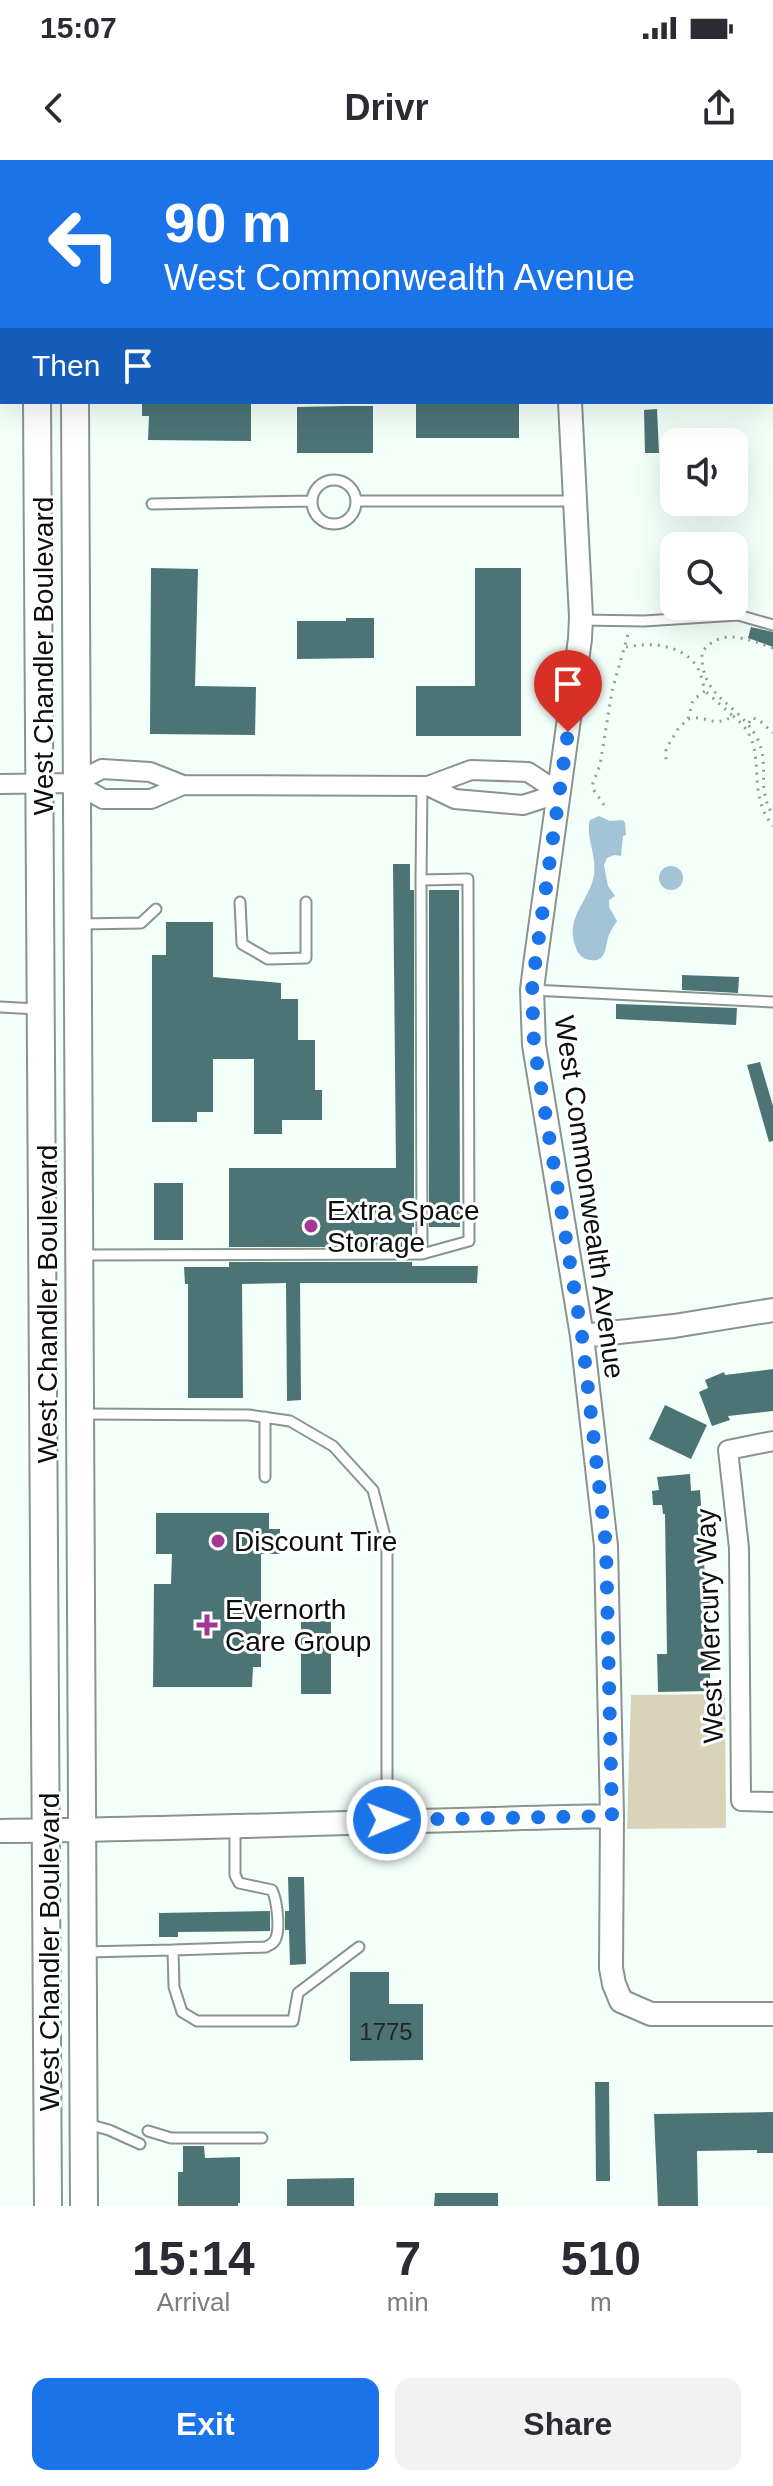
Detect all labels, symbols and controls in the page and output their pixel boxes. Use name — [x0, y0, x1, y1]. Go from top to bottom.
text: 15:07 — [40, 11, 117, 44]
icon: back — [32, 86, 76, 130]
icon: share — [697, 86, 741, 130]
text: Drivr — [344, 87, 429, 128]
text: 90 m — [164, 191, 292, 254]
icon: left — [32, 192, 136, 296]
text: West Commonwealth Avenue — [164, 257, 635, 298]
icon: arrive — [116, 344, 160, 388]
text: Then — [32, 349, 100, 382]
map controls — [660, 428, 748, 620]
button: sound — [660, 428, 748, 516]
street label: West Chandler Boulevard — [28, 497, 59, 815]
button: search — [660, 532, 748, 620]
pin — [534, 650, 602, 732]
icon: arrive — [546, 662, 590, 706]
street label: West Commonwealth Avenue — [549, 1014, 630, 1381]
street label: West Chandler Boulevard — [32, 1145, 63, 1463]
place label: Extra Space Storage — [327, 1195, 480, 1258]
marker: Extra Space Storage — [302, 1217, 320, 1235]
street label: West Mercury Way — [690, 1508, 729, 1744]
place label: Discount Tire — [234, 1526, 397, 1557]
marker: Discount Tire — [209, 1532, 227, 1550]
place label: Evernorth Care Group — [225, 1594, 371, 1657]
marker: Evernorth Care Group — [196, 1614, 218, 1636]
position arrow — [345, 1778, 429, 1862]
street label: West Chandler Boulevard — [34, 1793, 65, 2111]
house number: 1775 — [359, 2018, 413, 2045]
text: 15:14 — [132, 2232, 255, 2285]
text: 7 — [394, 2232, 421, 2285]
text: 510 — [561, 2232, 641, 2285]
text: Arrival — [157, 2287, 230, 2317]
text: min — [387, 2287, 429, 2317]
text: m — [590, 2287, 612, 2317]
button: Exit — [32, 2378, 379, 2470]
button: Share — [395, 2378, 741, 2470]

